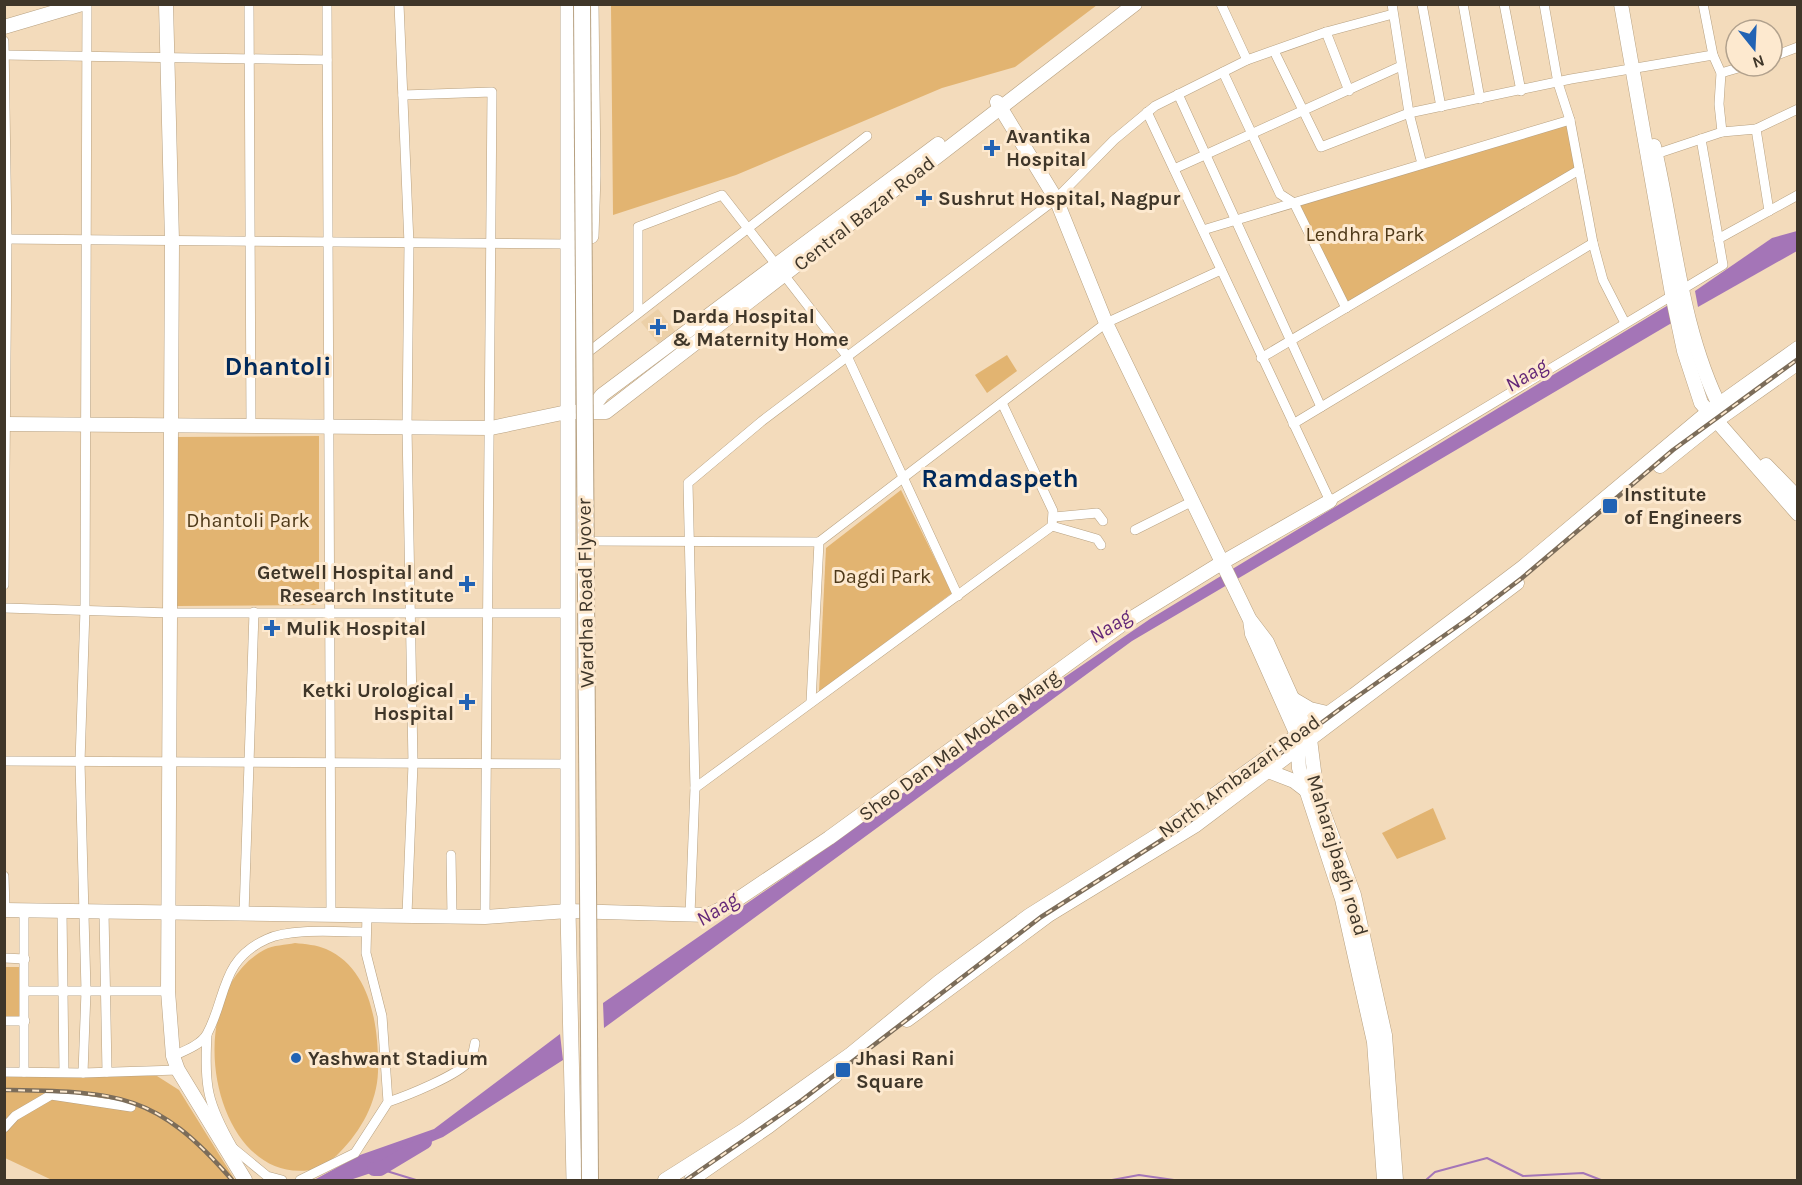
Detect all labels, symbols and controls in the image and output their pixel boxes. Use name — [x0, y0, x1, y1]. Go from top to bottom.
north arrow — [1724, 18, 1784, 78]
text: N — [1750, 51, 1767, 73]
place label: Avantika Hospital — [1006, 125, 1091, 171]
marker: Avantika Hospital — [983, 139, 1001, 157]
street label: Central Bazar Road — [789, 151, 939, 276]
place label: Sushrut Hospital, Nagpur — [938, 187, 1181, 210]
marker: Sushrut Hospital, Nagpur — [915, 189, 933, 207]
park label: Lendhra Park — [1305, 223, 1425, 246]
place label: Darda Hospital & Maternity Home — [672, 305, 849, 351]
marker: Darda Hospital & Maternity Home — [649, 318, 667, 336]
district label: Dhantoli — [225, 351, 331, 382]
water label: Naag — [1501, 353, 1553, 397]
district label: Ramdaspeth — [921, 463, 1079, 494]
place label: Institute of Engineers — [1624, 483, 1742, 529]
street label: Wardha Road Flyover — [572, 497, 599, 688]
marker: Institute of Engineers — [1601, 497, 1619, 515]
park label: Dhantoli Park — [186, 509, 310, 532]
place label: Getwell Hospital and Research Institute — [257, 561, 454, 607]
park label: Dagdi Park — [833, 565, 931, 588]
marker: Getwell Hospital and Research Institute — [458, 575, 476, 593]
water label: Naag — [1085, 603, 1136, 648]
place label: Mulik Hospital — [286, 617, 426, 640]
marker: Mulik Hospital — [263, 619, 281, 637]
street label: Sheo Dan Mal Mokha Marg — [854, 665, 1064, 826]
place label: Ketki Urological Hospital — [302, 679, 454, 725]
marker: Ketki Urological Hospital — [458, 693, 476, 711]
street label: North Ambazari Road — [1154, 710, 1324, 843]
street label: Maharajbagh road — [1302, 772, 1373, 939]
water label: Naag — [692, 886, 743, 931]
place label: Yashwant Stadium — [308, 1047, 488, 1070]
place label: Jhasi Rani Square — [856, 1047, 955, 1093]
marker: Yashwant Stadium — [289, 1051, 303, 1065]
marker: Jhasi Rani Square — [834, 1061, 852, 1079]

